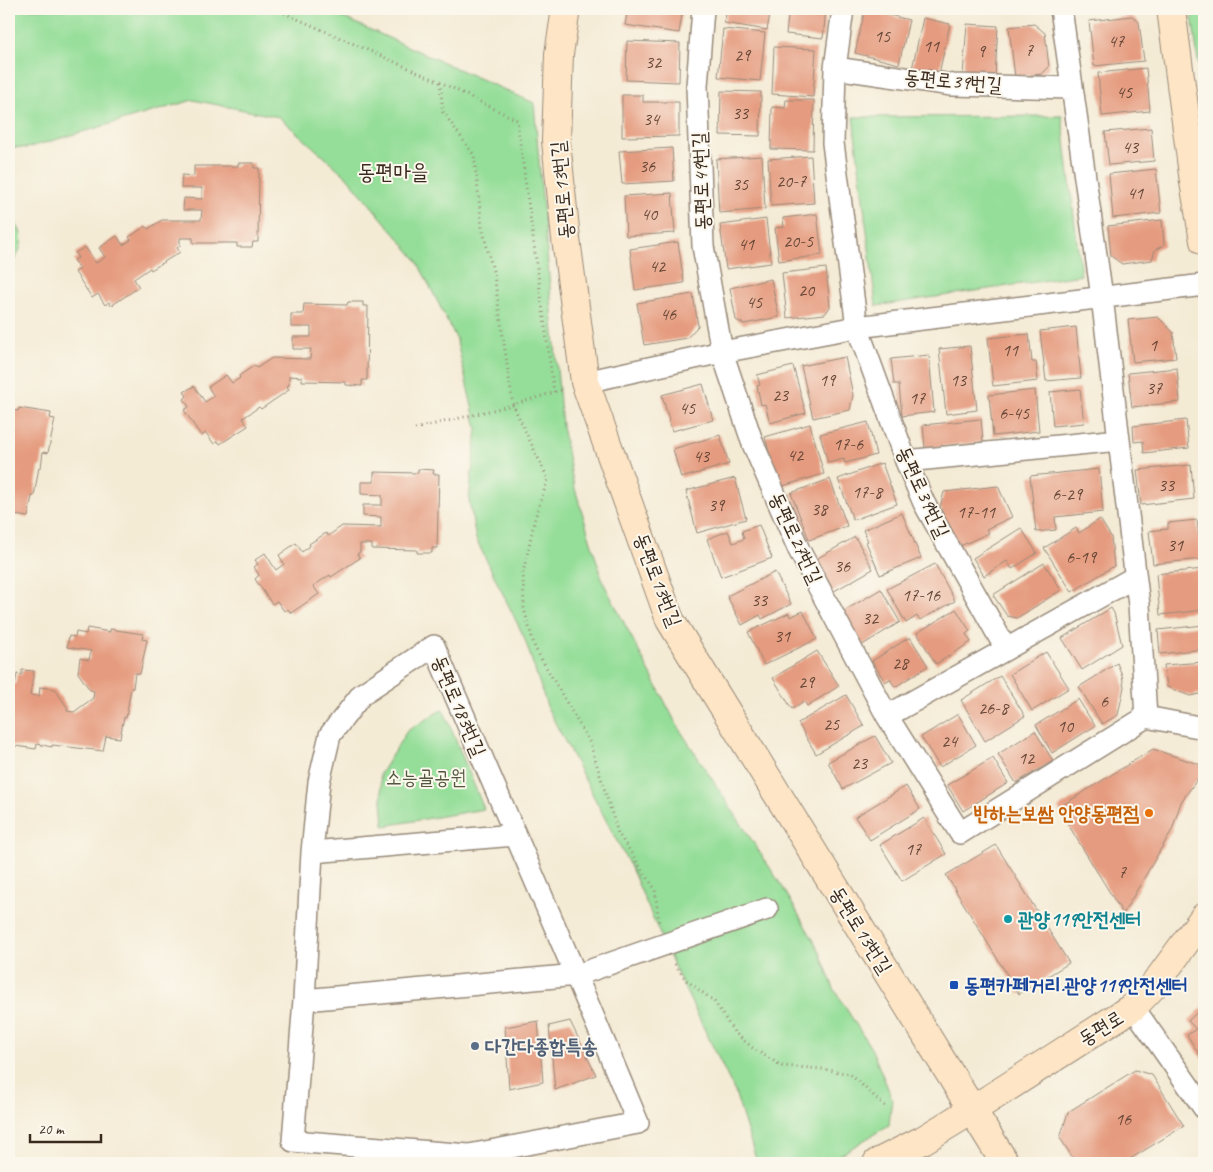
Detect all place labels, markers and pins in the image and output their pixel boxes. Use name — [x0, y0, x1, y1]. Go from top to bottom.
place label: 반하는보쌈 안양동편점 — [973, 801, 1139, 826]
marker: 반하는보쌈 안양동편점 — [1143, 807, 1155, 819]
place label: 관양119안전센터 — [1018, 907, 1141, 932]
marker: 관양119안전센터 — [1002, 913, 1014, 925]
place label: 동편카페거리.관양119안전센터 — [964, 973, 1188, 998]
marker: 동편카페거리.관양119안전센터 — [948, 979, 960, 991]
place label: 다간다종합특송 — [485, 1034, 598, 1059]
marker: 다간다종합특송 — [469, 1040, 481, 1052]

